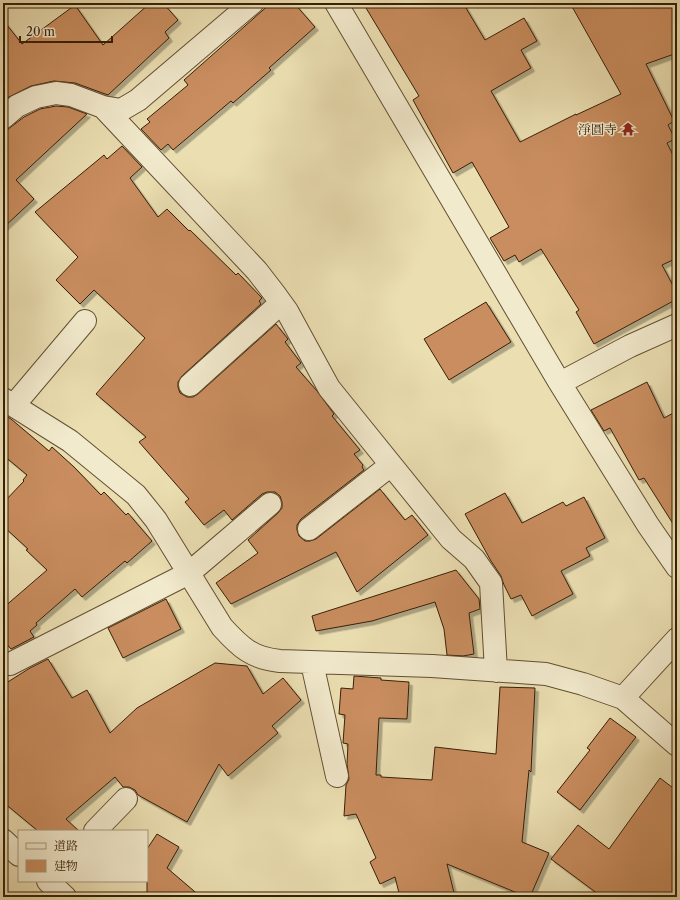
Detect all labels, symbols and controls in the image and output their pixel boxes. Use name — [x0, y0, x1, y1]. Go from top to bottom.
scale bar — [20, 18, 112, 44]
text: 20 m — [26, 24, 55, 39]
place label: 淨圓寺 — [578, 121, 617, 137]
temple icon: 淨圓寺 — [620, 121, 636, 137]
legend — [18, 830, 148, 882]
text: 道路 — [54, 838, 78, 853]
text: 建物 — [54, 858, 78, 873]

